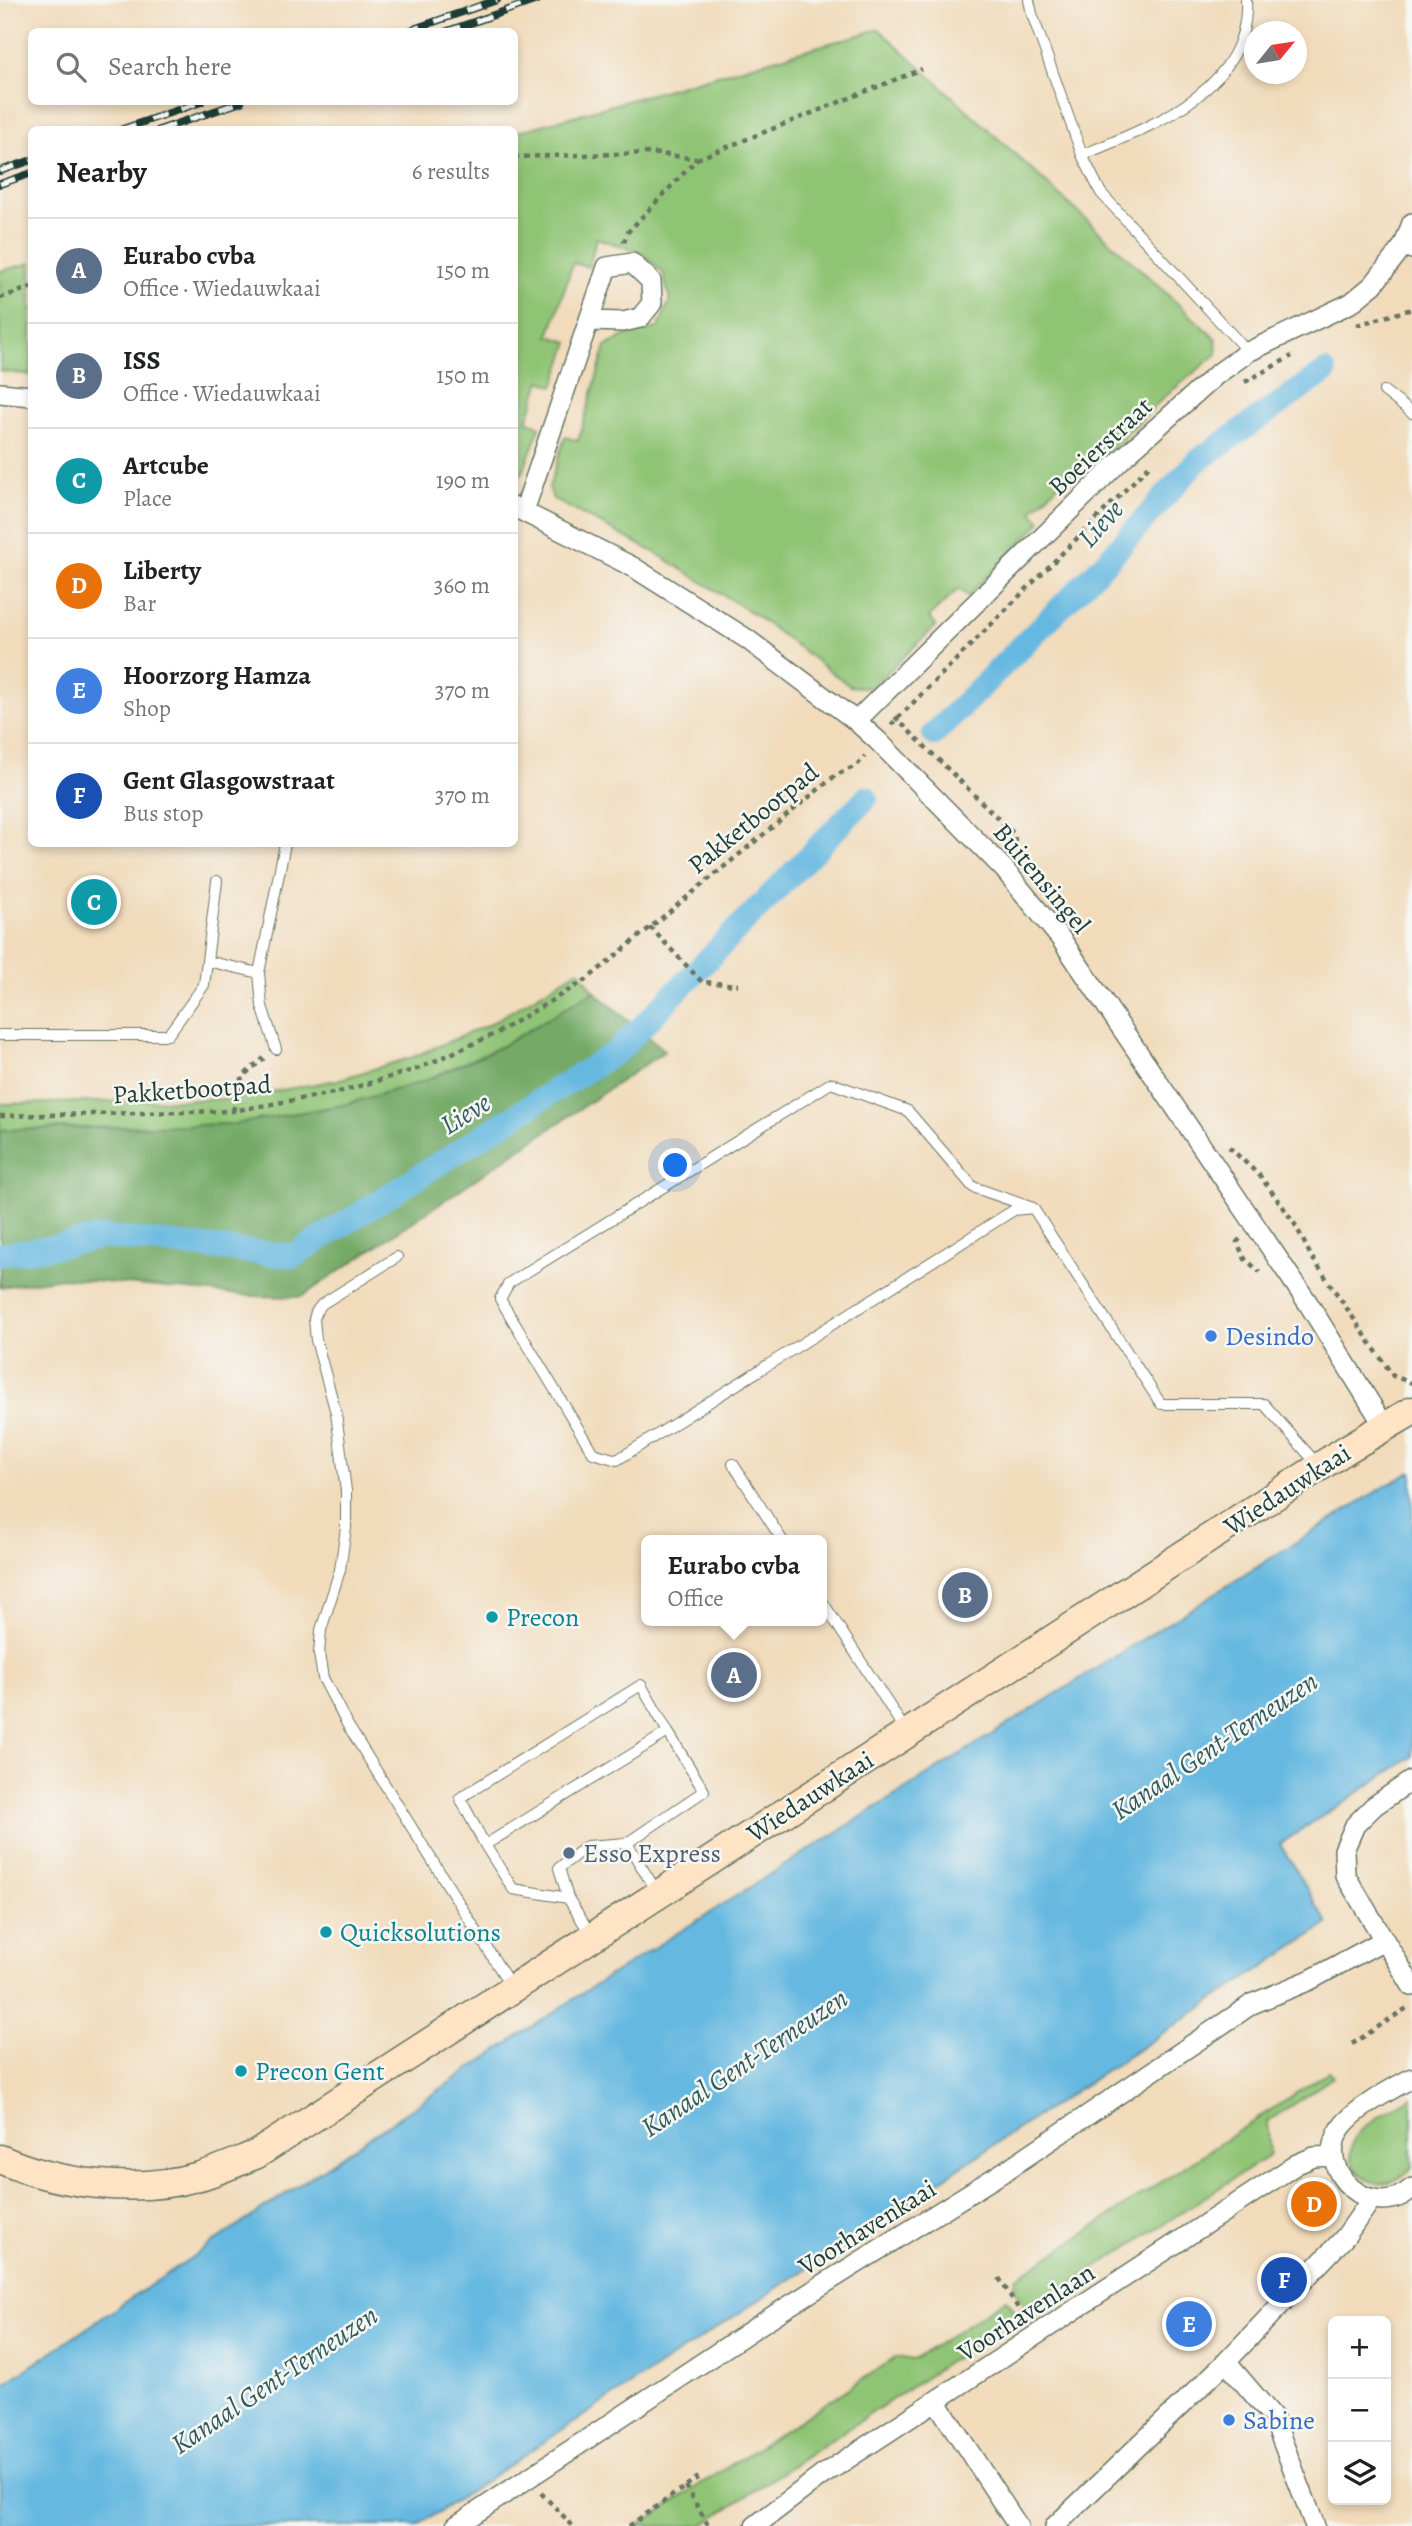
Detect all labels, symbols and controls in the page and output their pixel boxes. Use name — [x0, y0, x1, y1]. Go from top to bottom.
north arrow — [1244, 21, 1307, 84]
search box — [28, 28, 518, 105]
icon: search — [52, 48, 90, 86]
text: Search here — [108, 49, 232, 84]
text: Nearby — [56, 152, 147, 192]
text: 6 results — [412, 156, 490, 187]
text: Eurabo cvba — [123, 238, 256, 273]
text: A — [72, 255, 86, 286]
text: 150 m — [436, 255, 490, 286]
text: Office · Wiedauwkaai — [123, 273, 321, 304]
text: ISS — [123, 343, 161, 378]
text: B — [72, 360, 86, 391]
text: 150 m — [436, 360, 490, 391]
text: Office · Wiedauwkaai — [123, 378, 321, 409]
street label: Boeierstraat — [1041, 389, 1160, 504]
text: Artcube — [123, 448, 209, 483]
text: C — [72, 465, 86, 496]
text: 190 m — [436, 465, 490, 496]
text: Place — [123, 483, 172, 514]
water label: Lieve — [1069, 491, 1132, 556]
text: Liberty — [123, 553, 201, 588]
text: D — [71, 570, 87, 601]
text: 360 m — [434, 570, 490, 601]
text: Bar — [123, 588, 156, 619]
text: Hoorzorg Hamza — [123, 658, 311, 693]
text: E — [72, 675, 86, 706]
text: 370 m — [435, 675, 490, 706]
text: Shop — [123, 693, 171, 724]
street label: Pakketbootpad — [681, 755, 826, 882]
text: Gent Glasgowstraat — [123, 763, 335, 798]
text: F — [73, 780, 85, 811]
text: 370 m — [435, 780, 490, 811]
text: Bus stop — [123, 798, 203, 829]
street label: Buitensingel — [985, 816, 1098, 941]
pin: C — [71, 876, 117, 928]
street label: Pakketbootpad — [112, 1066, 273, 1113]
water label: Lieve — [433, 1084, 498, 1144]
your location — [658, 1148, 692, 1182]
place label: Desindo — [1225, 1319, 1314, 1354]
marker: Desindo — [1203, 1328, 1219, 1344]
street label: Wiedauwkaai — [1216, 1435, 1357, 1544]
popup — [641, 1535, 827, 1626]
text: Eurabo cvba — [668, 1548, 800, 1583]
pin: B — [942, 1569, 988, 1621]
text: Office — [668, 1583, 724, 1614]
place label: Precon — [506, 1600, 579, 1635]
marker: Precon — [484, 1609, 500, 1625]
pin: A — [711, 1649, 757, 1701]
water label: Kanaal Gent-Terneuzen — [1104, 1662, 1325, 1829]
street label: Wiedauwkaai — [739, 1742, 880, 1851]
place label: Esso Express — [583, 1836, 721, 1871]
marker: Esso Express — [561, 1845, 577, 1861]
place label: Quicksolutions — [340, 1915, 501, 1950]
marker: Quicksolutions — [318, 1924, 334, 1940]
water label: Kanaal Gent-Terneuzen — [634, 1979, 855, 2146]
place label: Precon Gent — [255, 2054, 385, 2089]
marker: Precon Gent — [233, 2063, 249, 2079]
street label: Voorhavenkaai — [791, 2171, 943, 2284]
pin: D — [1291, 2178, 1337, 2230]
pin: F — [1261, 2254, 1307, 2306]
street label: Voorhavenlaan — [950, 2255, 1102, 2370]
water label: Kanaal Gent-Terneuzen — [164, 2296, 385, 2463]
pin: E — [1166, 2298, 1212, 2350]
map controls — [1328, 2316, 1391, 2505]
button: + — [1328, 2316, 1391, 2379]
button: − — [1328, 2379, 1391, 2442]
place label: Sabine — [1243, 2403, 1315, 2438]
marker: Sabine — [1221, 2412, 1237, 2428]
button: layers — [1328, 2442, 1391, 2505]

